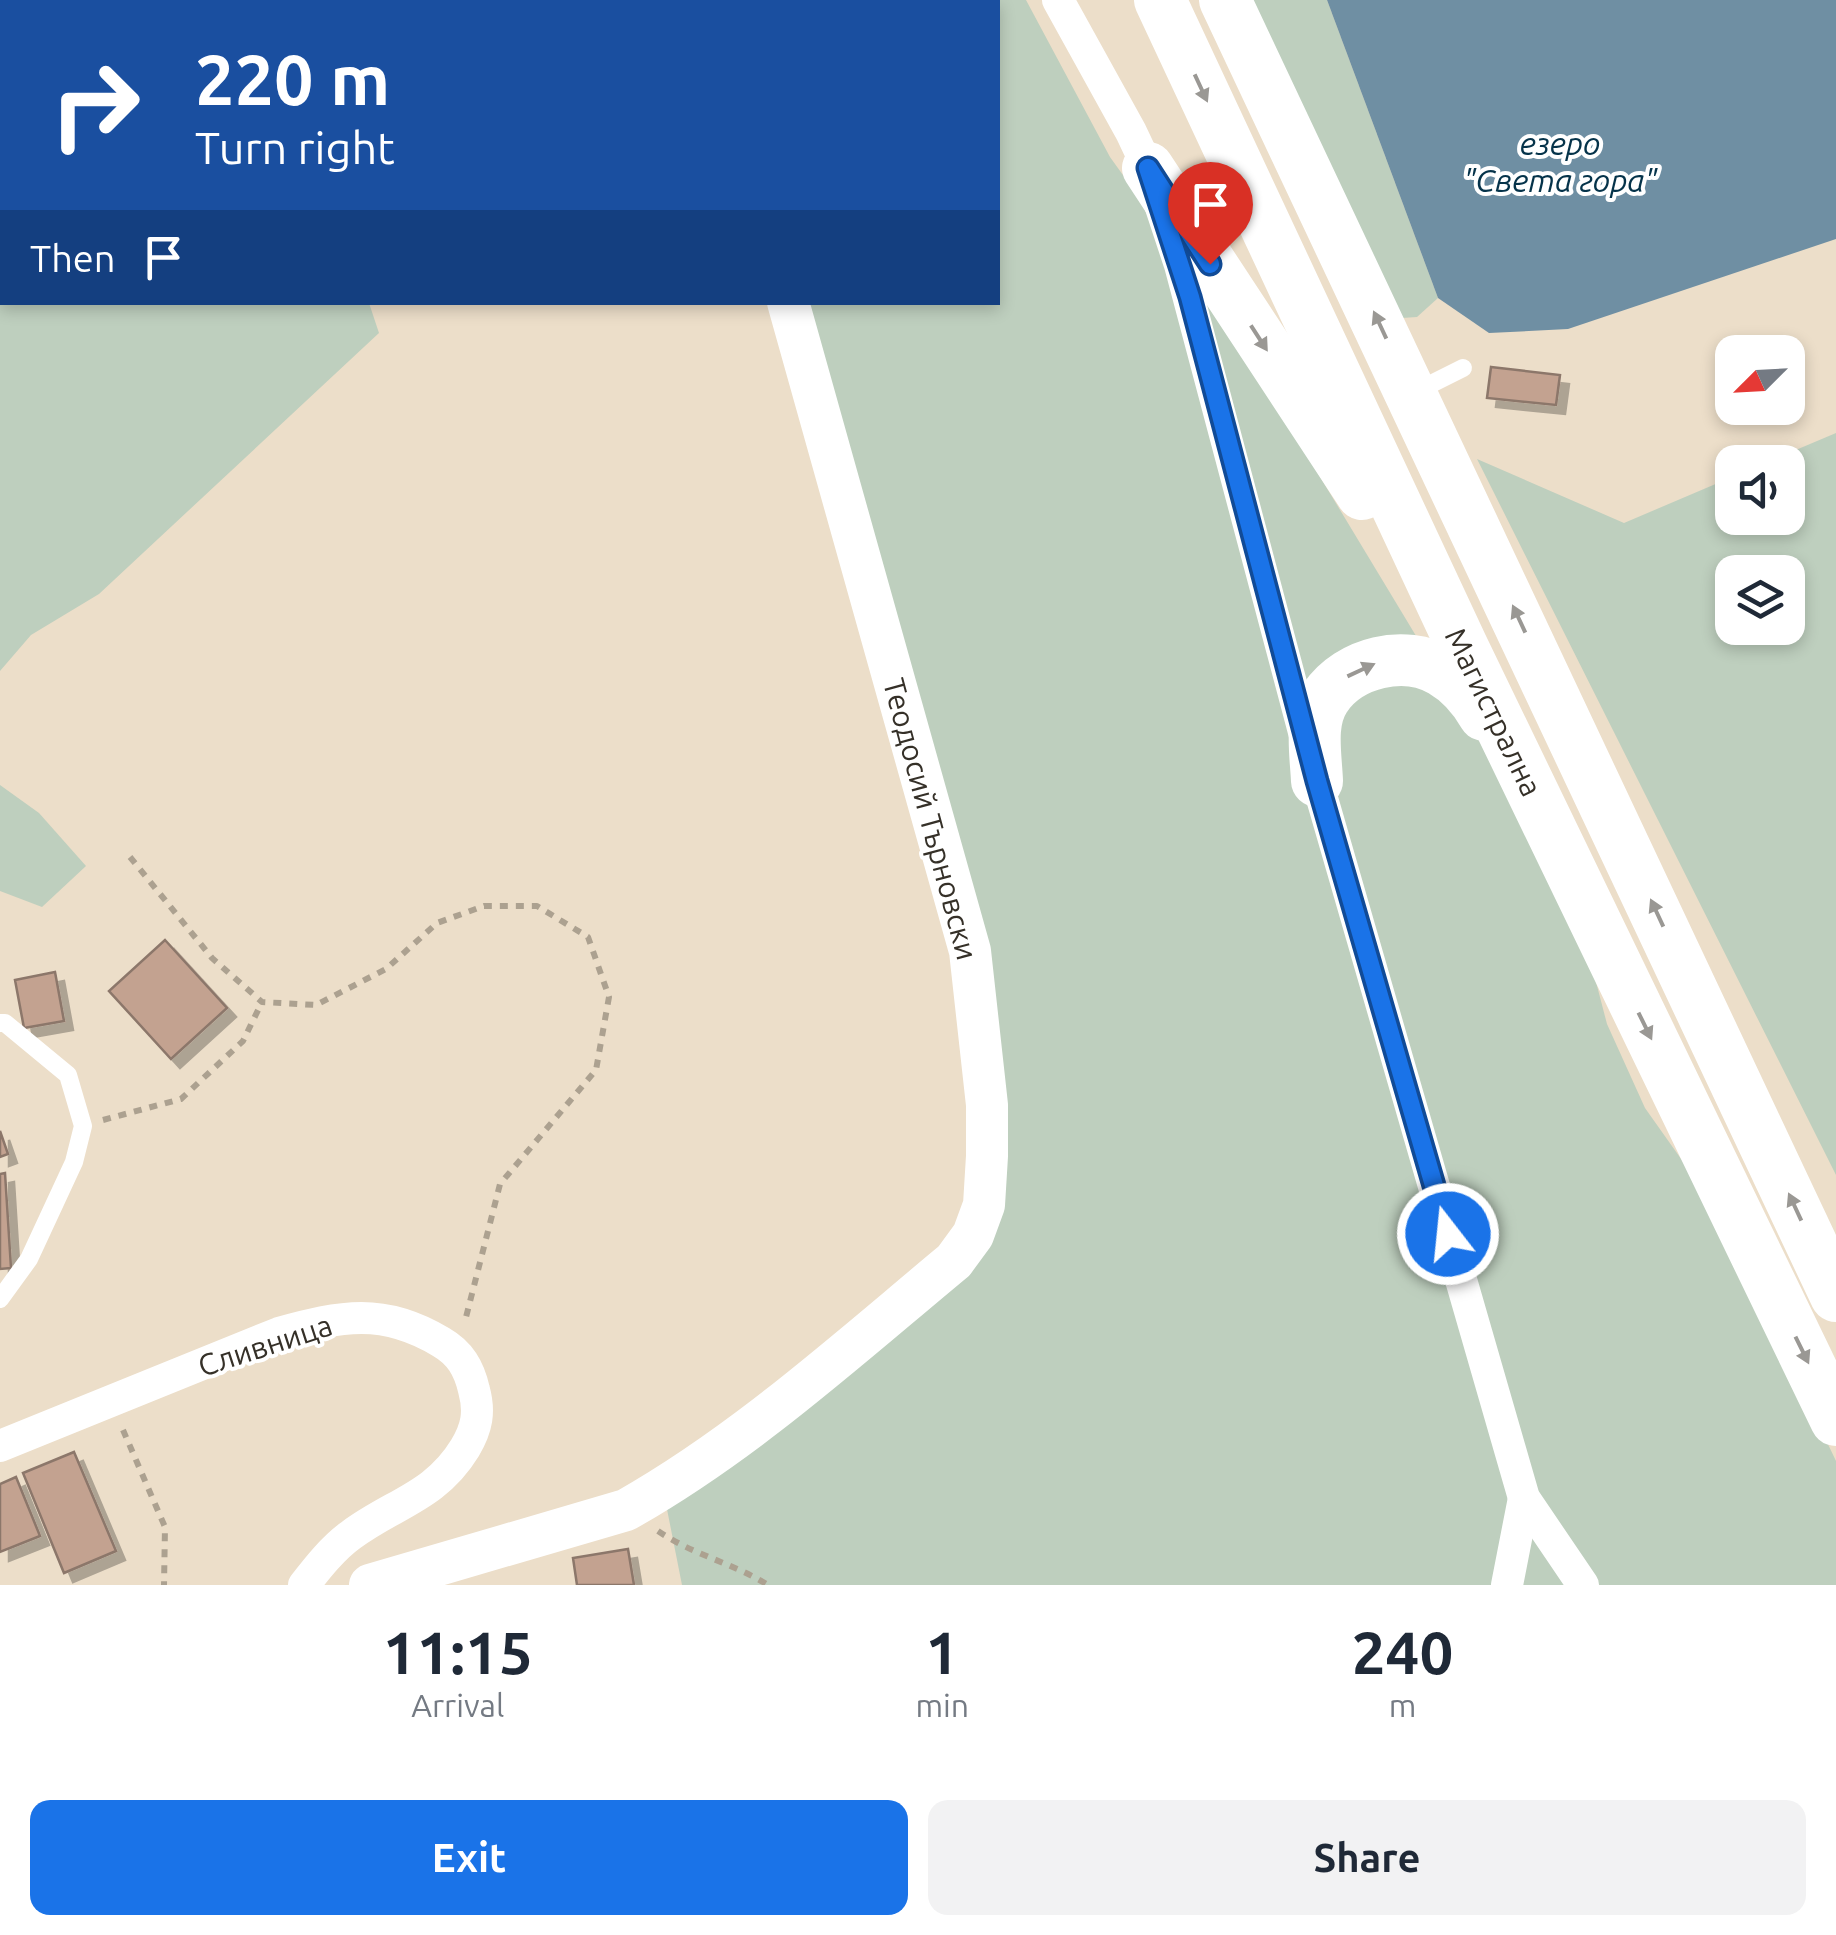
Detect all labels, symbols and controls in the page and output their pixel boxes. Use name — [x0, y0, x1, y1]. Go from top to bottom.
icon: right — [30, 40, 160, 170]
text: 220 m — [195, 40, 390, 118]
one-way arrow — [1193, 74, 1210, 103]
text: Turn right — [195, 122, 395, 173]
water label: езеро "Света гора" — [1463, 125, 1659, 198]
pin — [1168, 162, 1253, 265]
icon: arrive — [1183, 177, 1238, 232]
icon: arrive — [136, 230, 191, 285]
text: Then — [30, 237, 116, 279]
one-way arrow — [1372, 310, 1389, 339]
one-way arrow — [1249, 324, 1268, 351]
north arrow — [1715, 335, 1805, 425]
map controls — [1715, 335, 1805, 645]
button: sound — [1715, 445, 1805, 535]
button: layers — [1715, 555, 1805, 645]
one-way arrow — [1510, 604, 1527, 633]
street label: Магистрална — [1439, 623, 1549, 801]
one-way arrow — [1347, 661, 1376, 678]
street label: Теодосий Търновски — [877, 674, 985, 964]
one-way arrow — [1648, 898, 1665, 927]
one-way arrow — [1637, 1012, 1654, 1041]
position arrow — [1396, 1182, 1500, 1286]
one-way arrow — [1786, 1193, 1803, 1222]
street label: Сливница — [194, 1307, 336, 1383]
one-way arrow — [1793, 1336, 1810, 1365]
text: 11:15 — [383, 1618, 533, 1685]
text: 1 — [925, 1618, 959, 1685]
text: 240 — [1352, 1618, 1453, 1685]
text: Arrival — [411, 1687, 504, 1723]
text: min — [915, 1687, 969, 1723]
text: m — [1389, 1687, 1416, 1723]
button: Exit — [30, 1800, 908, 1915]
button: Share — [928, 1800, 1806, 1915]

